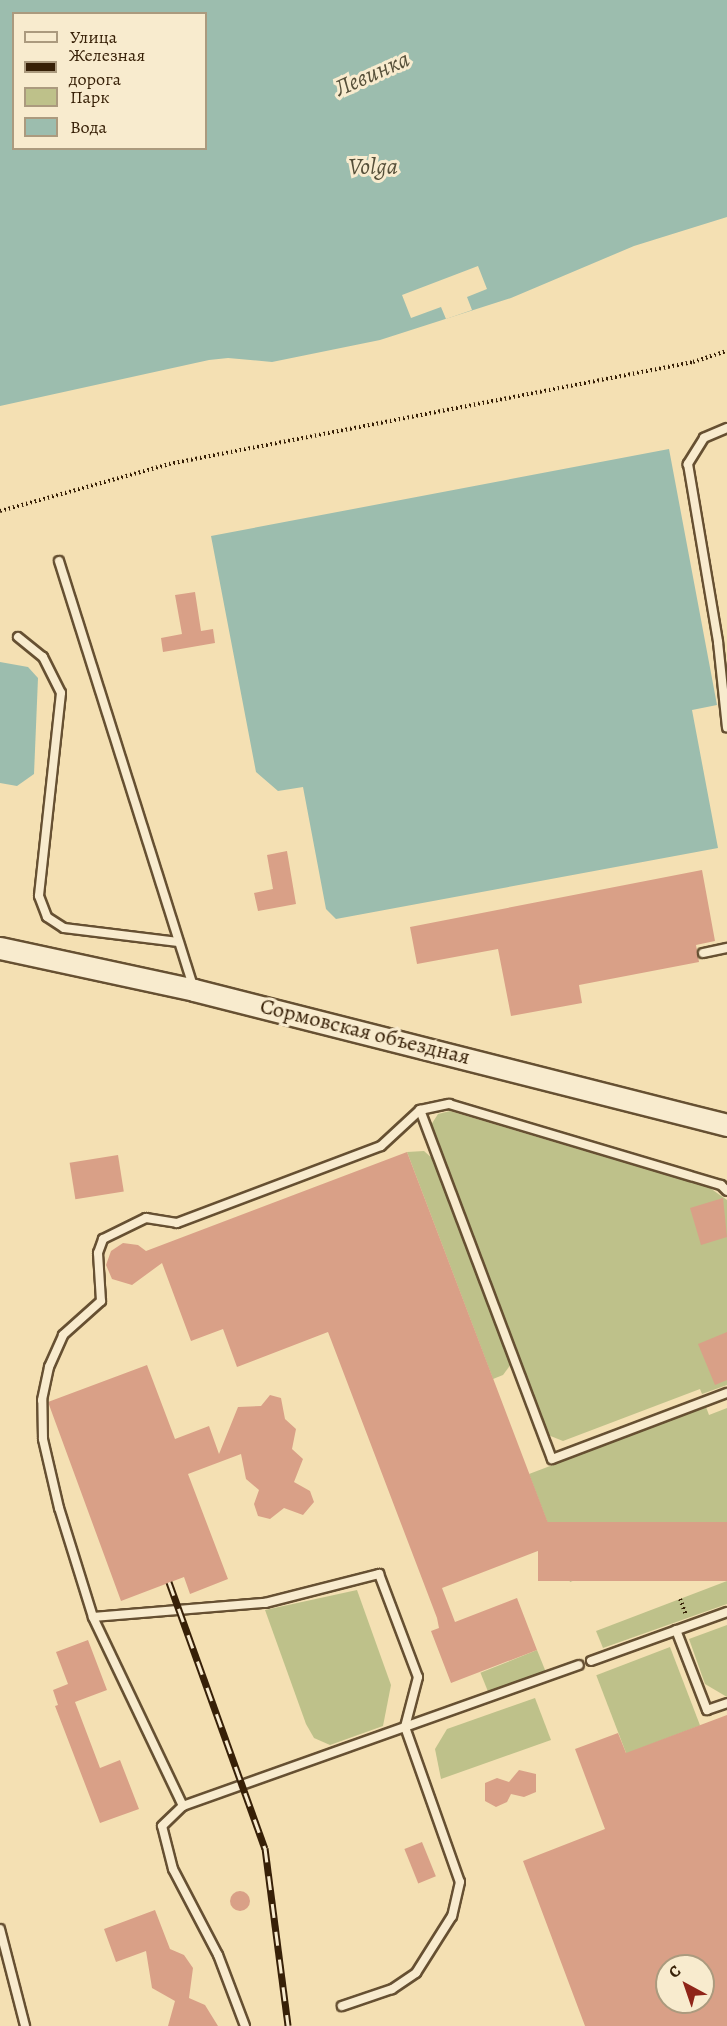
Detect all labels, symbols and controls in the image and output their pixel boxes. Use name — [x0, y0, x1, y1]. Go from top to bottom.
legend — [12, 12, 207, 150]
text: Улица — [70, 25, 117, 49]
text: Железная дорога — [69, 43, 145, 91]
water label: Левинка — [330, 45, 414, 103]
text: Парк — [70, 85, 110, 109]
text: Вода — [70, 115, 107, 139]
water label: Volga — [348, 153, 398, 181]
street label: Сормовская объездная — [257, 993, 473, 1071]
north arrow — [655, 1954, 715, 2014]
text: С — [664, 1960, 686, 1983]

